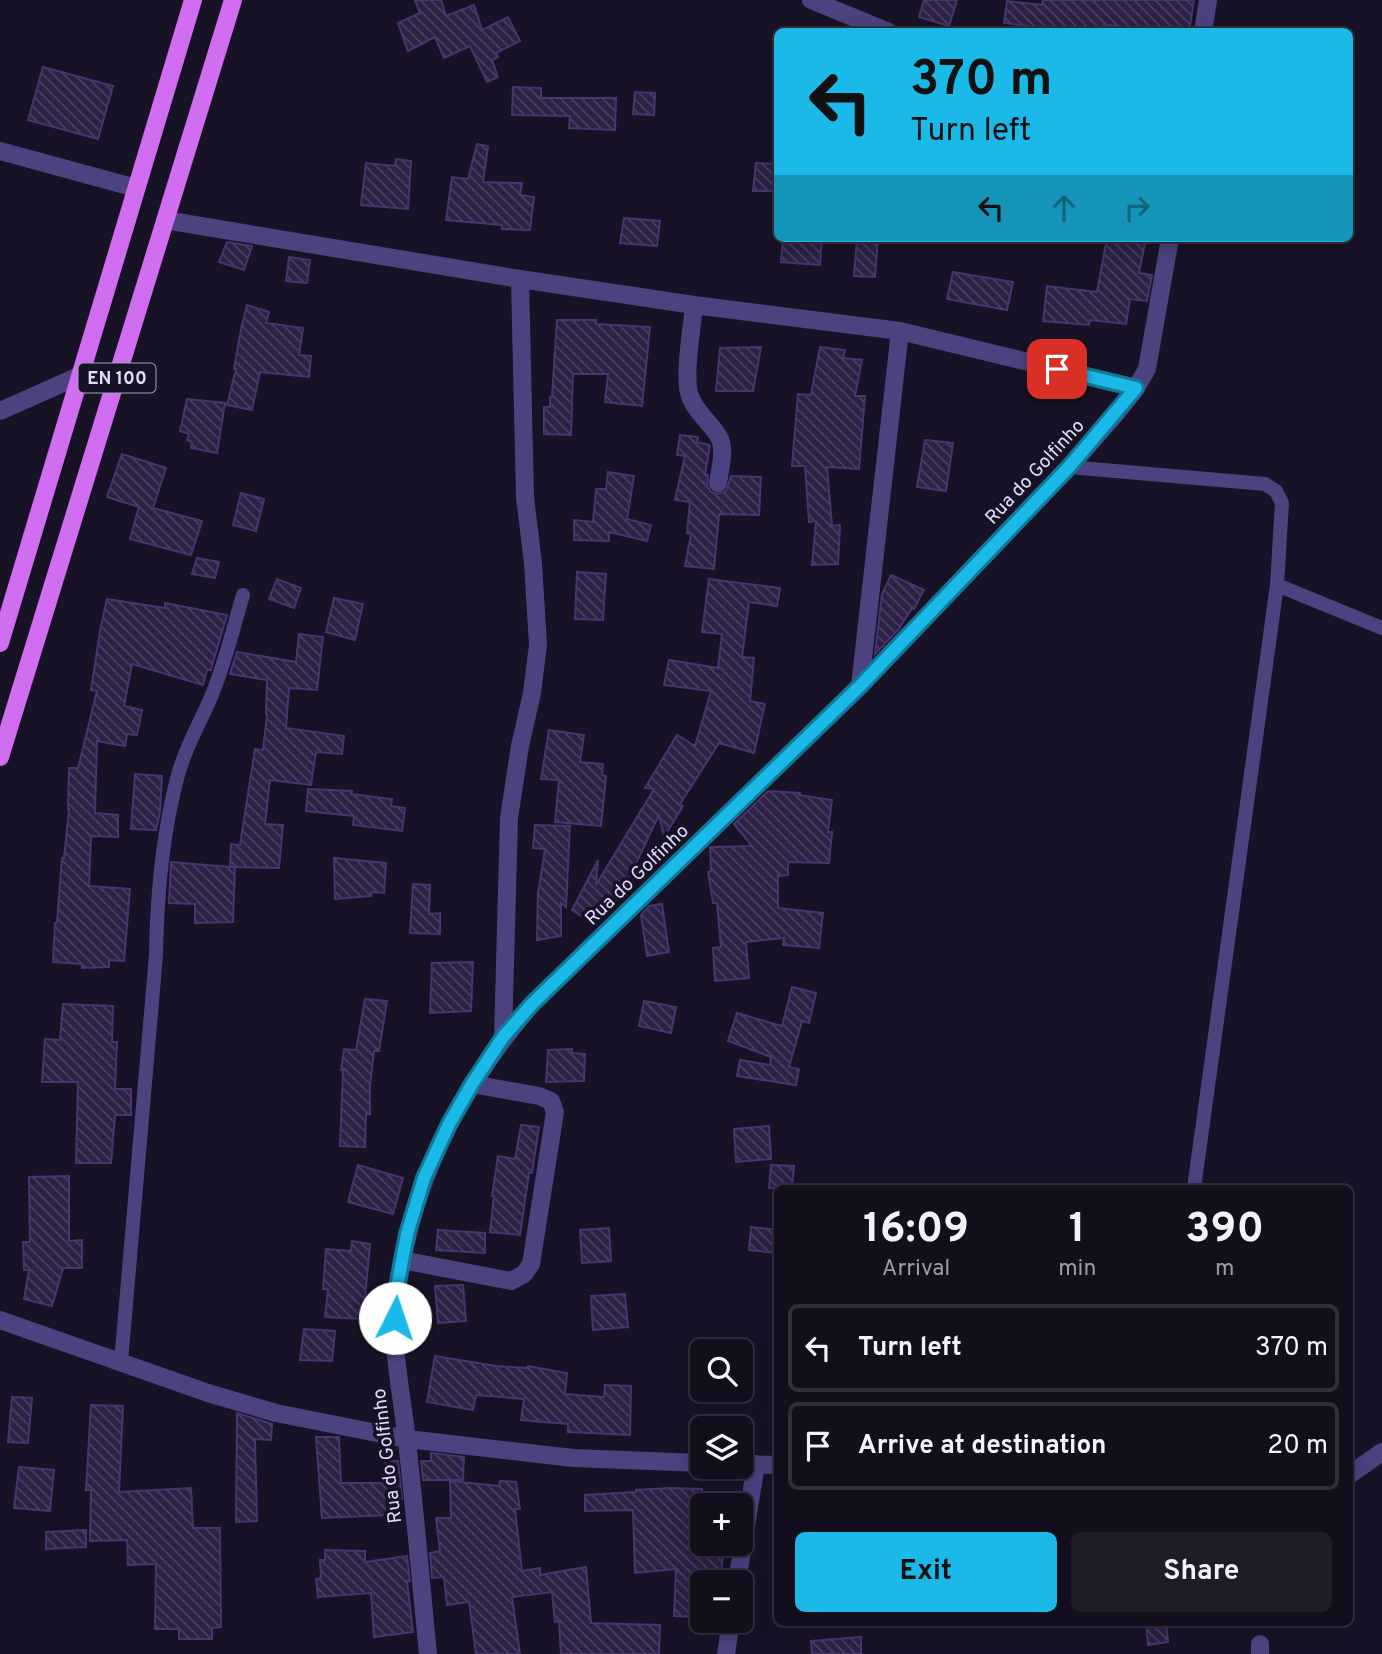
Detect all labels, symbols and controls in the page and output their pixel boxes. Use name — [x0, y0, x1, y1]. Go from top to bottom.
text: 370 m — [910, 51, 1052, 113]
icon: left — [795, 56, 886, 147]
text: Turn left — [910, 112, 1031, 152]
icon: left — [972, 189, 1010, 227]
icon: ahead — [1045, 189, 1083, 227]
icon: right — [1118, 189, 1156, 227]
pin — [1027, 339, 1087, 399]
icon: arrive — [1038, 350, 1076, 388]
road number: EN 100 — [78, 364, 156, 392]
street label: Rua do Golfinho — [980, 415, 1090, 530]
street label: Rua do Golfinho — [580, 820, 694, 931]
text: 16:09 — [863, 1204, 969, 1257]
text: 1 — [1069, 1204, 1086, 1257]
text: 390 — [1185, 1204, 1264, 1257]
text: Arrival — [882, 1255, 950, 1284]
text: min — [1058, 1255, 1096, 1284]
text: m — [1215, 1255, 1234, 1284]
position arrow — [358, 1281, 432, 1355]
icon: left — [799, 1329, 837, 1367]
text: Turn left — [858, 1332, 962, 1365]
text: 370 m — [1255, 1332, 1328, 1365]
map controls — [690, 1339, 753, 1633]
button: search — [690, 1339, 753, 1402]
street label: Rua do Golfinho — [368, 1387, 408, 1524]
button: layers — [690, 1416, 753, 1479]
icon: arrive — [799, 1427, 837, 1465]
text: Arrive at destination — [858, 1430, 1106, 1463]
text: 20 m — [1267, 1430, 1328, 1463]
button: + — [690, 1493, 753, 1556]
button: Exit — [795, 1532, 1057, 1612]
button: Share — [1071, 1532, 1332, 1612]
button: − — [690, 1570, 753, 1633]

